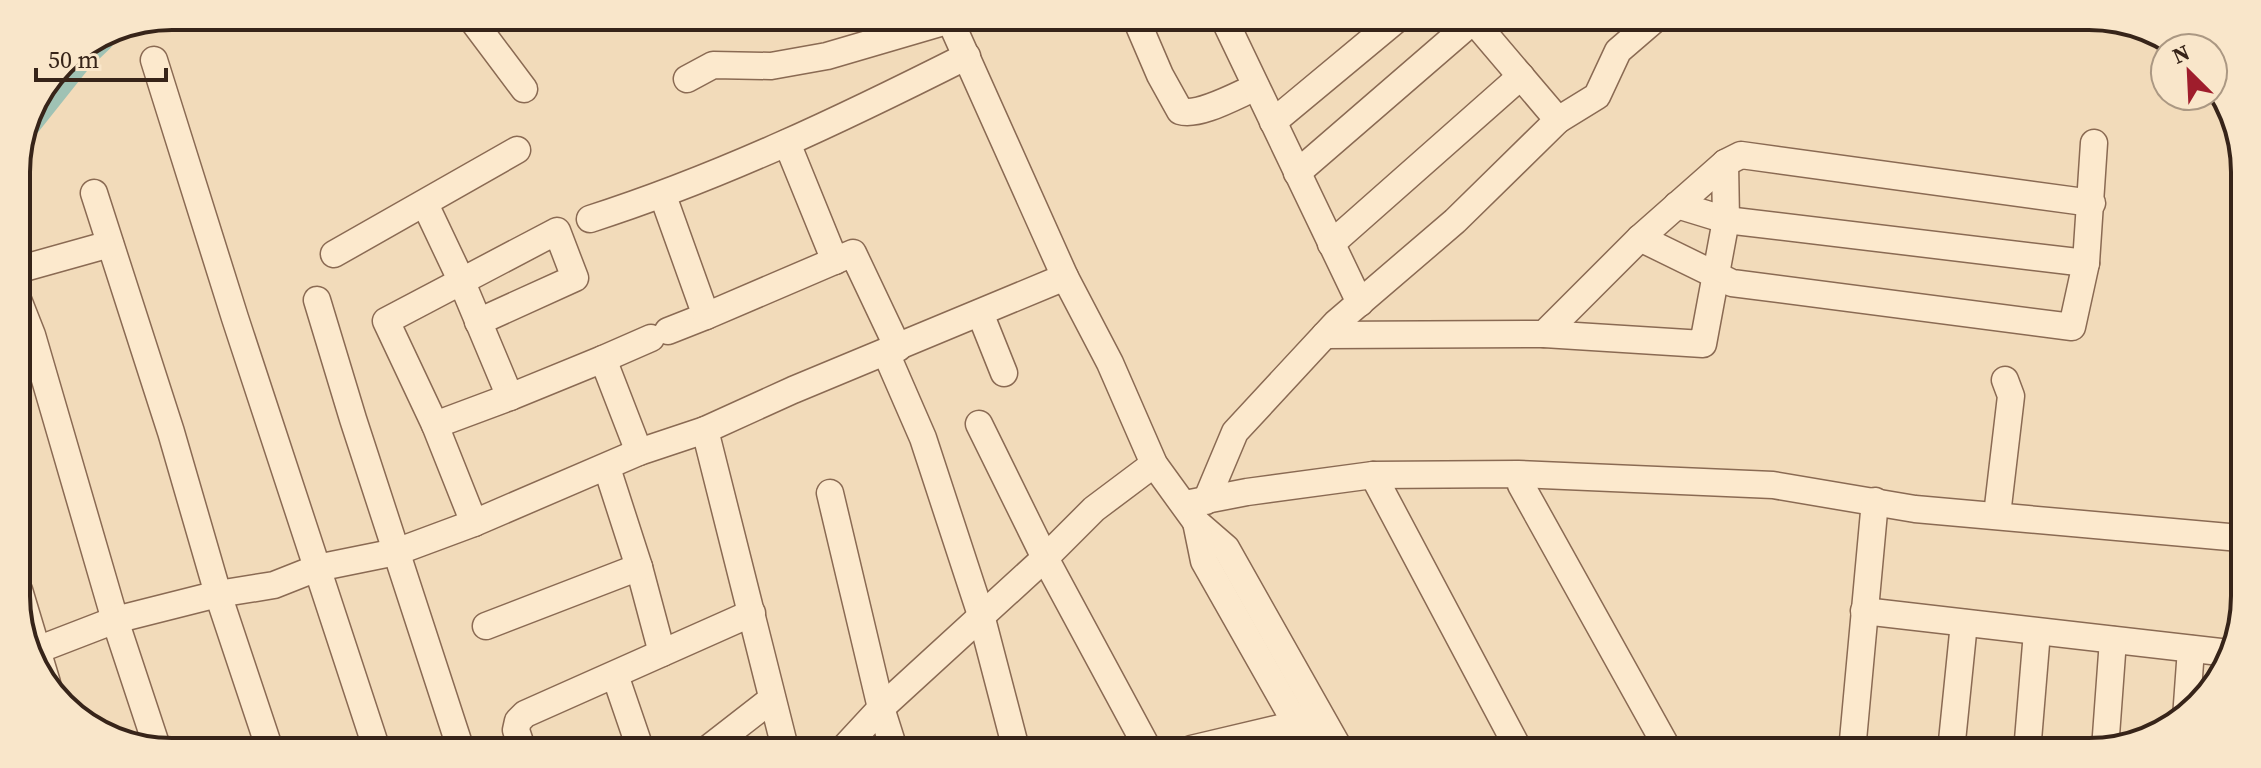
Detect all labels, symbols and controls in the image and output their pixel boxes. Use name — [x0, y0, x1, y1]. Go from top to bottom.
scale bar — [36, 32, 166, 82]
north arrow — [2149, 32, 2229, 112]
text: N — [2167, 37, 2194, 71]
text: 50 m — [48, 43, 99, 76]

